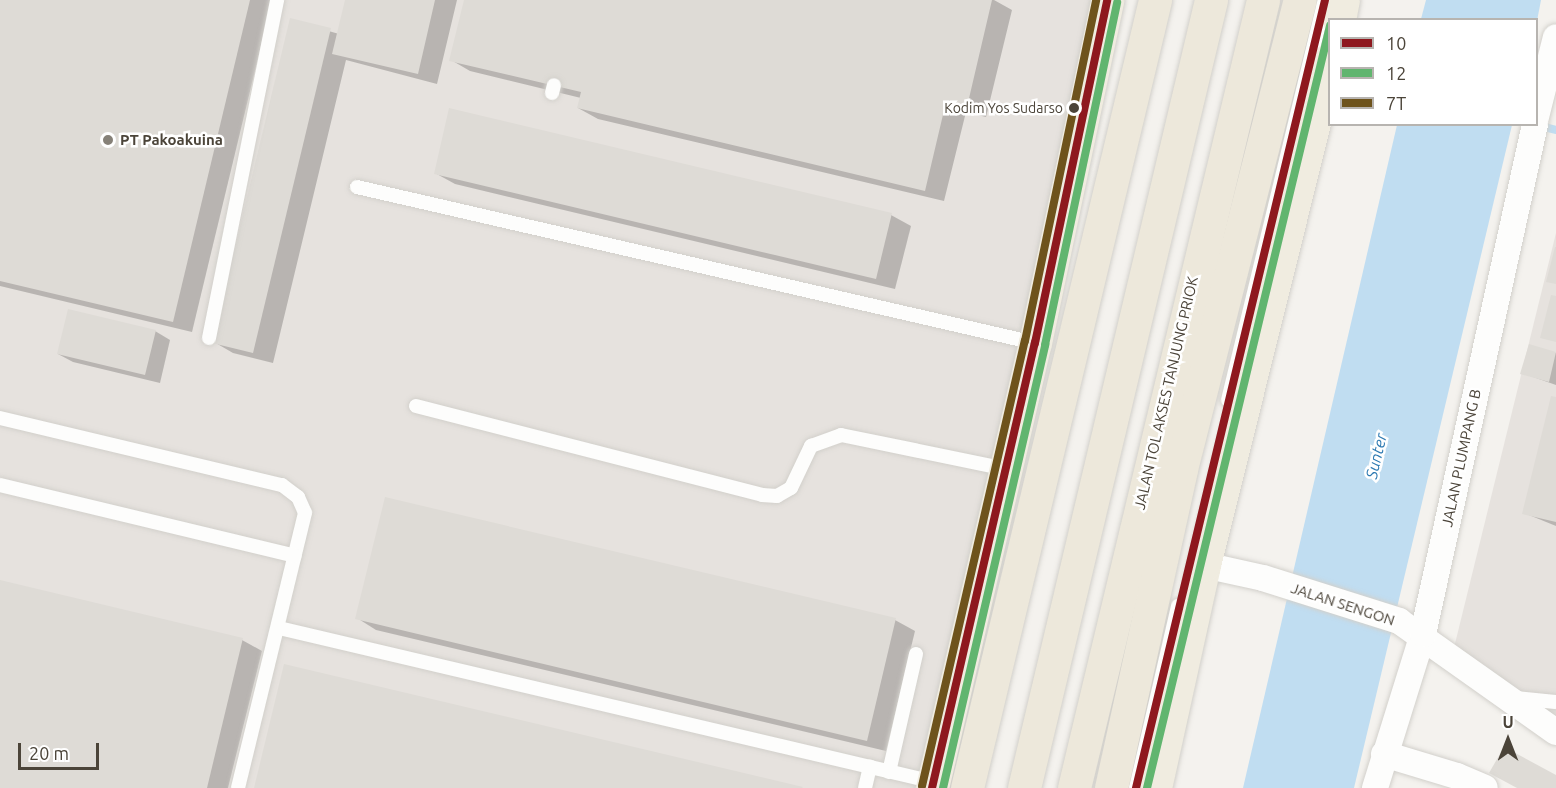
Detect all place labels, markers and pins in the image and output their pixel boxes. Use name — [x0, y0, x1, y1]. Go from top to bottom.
place label: Kodim Yos Sudarso — [944, 100, 1063, 116]
marker: Kodim Yos Sudarso — [1068, 102, 1080, 114]
place label: PT Pakoakuina — [120, 131, 223, 149]
marker: PT Pakoakuina — [101, 133, 115, 147]

